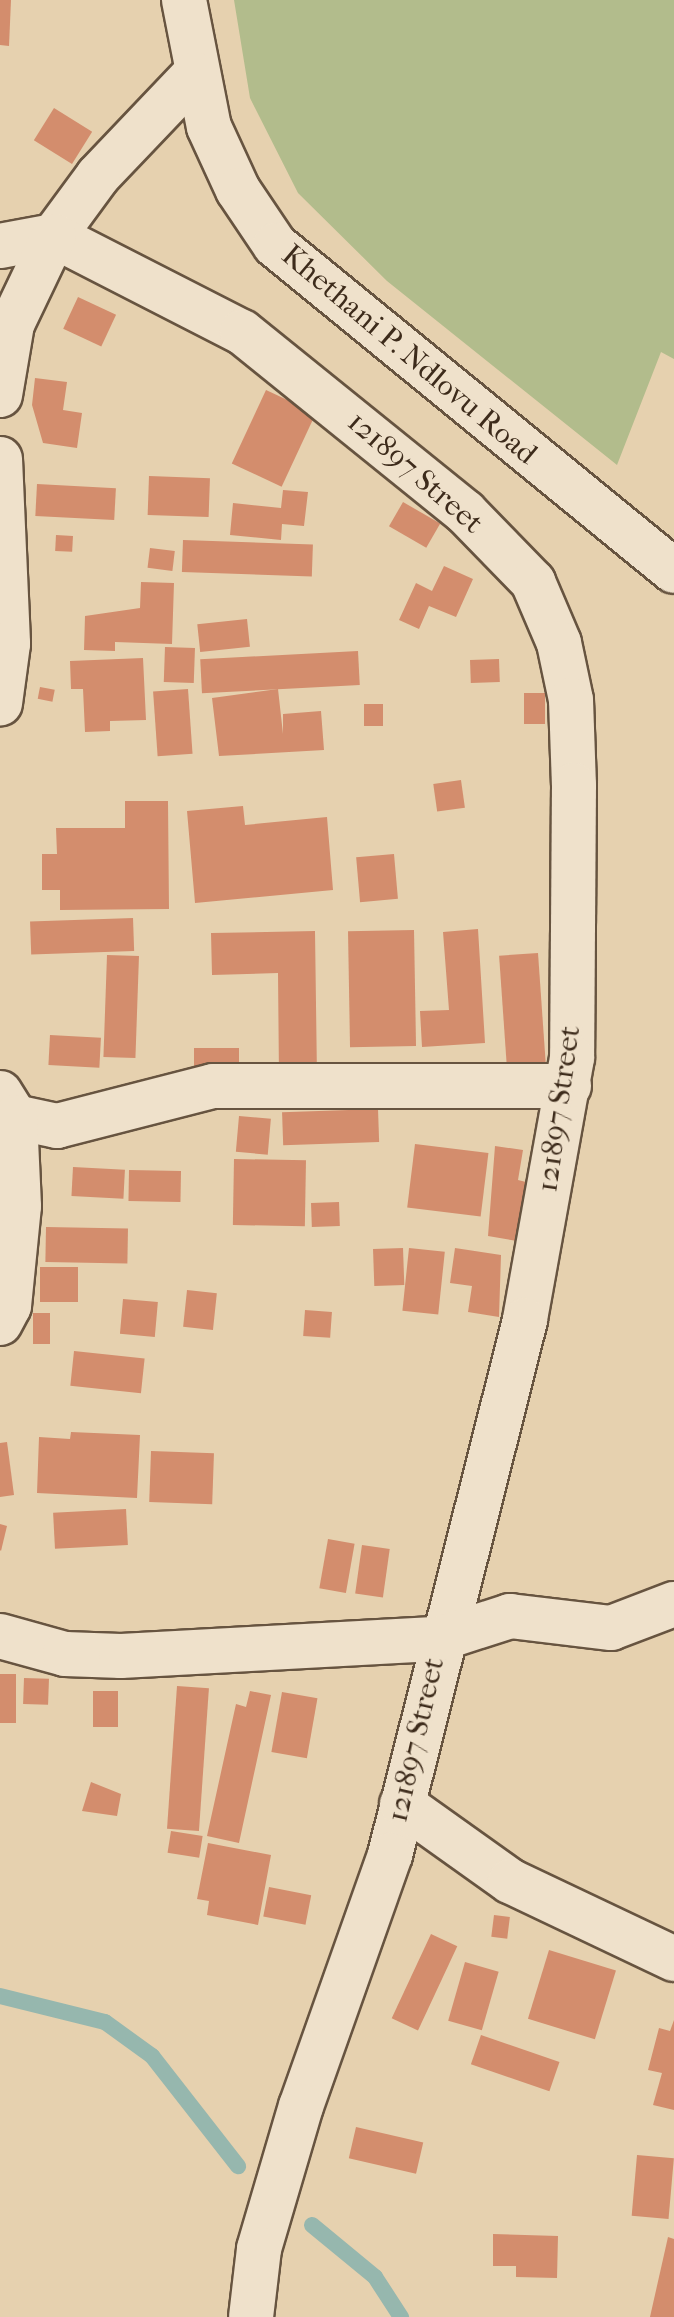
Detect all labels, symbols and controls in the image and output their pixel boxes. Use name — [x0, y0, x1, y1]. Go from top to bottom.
street label: Khethani P. Ndlovu Road — [274, 238, 544, 472]
street label: 121897 Street — [340, 404, 490, 542]
street label: 121897 Street — [530, 1023, 588, 1195]
street label: 121897 Street — [380, 1654, 452, 1826]

